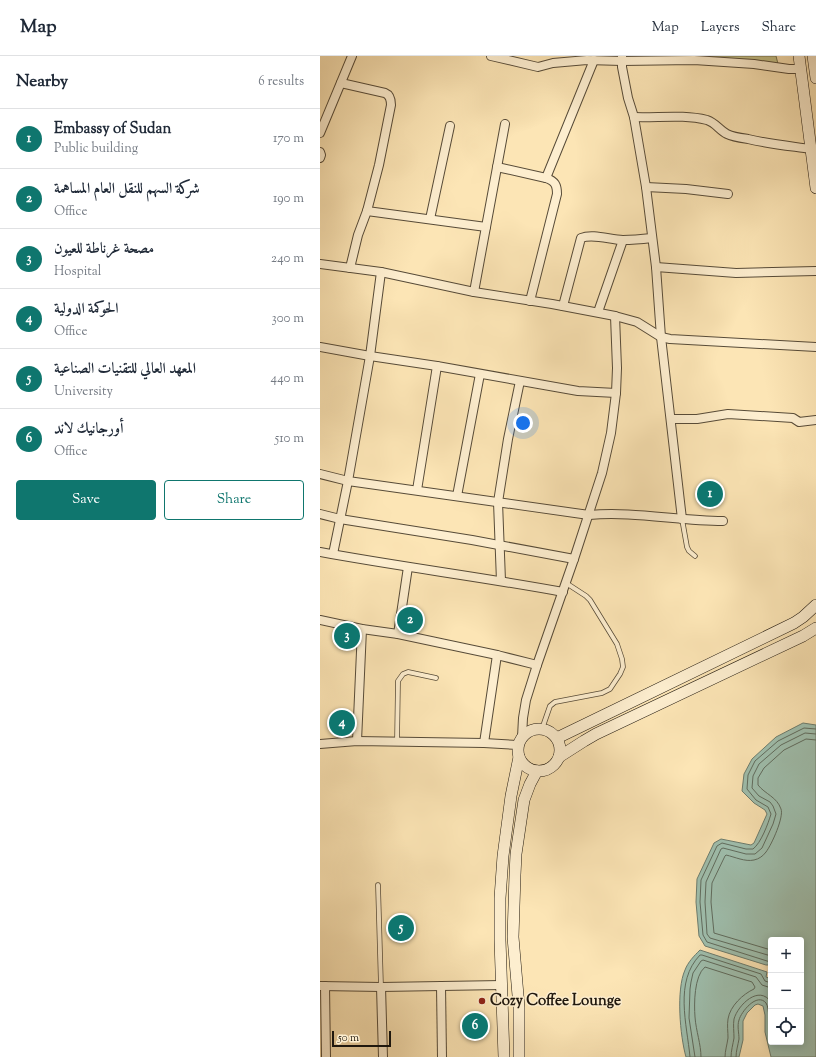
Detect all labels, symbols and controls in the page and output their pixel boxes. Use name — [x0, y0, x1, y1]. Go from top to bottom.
text: Map — [20, 14, 57, 41]
text: Map — [652, 18, 679, 38]
text: Layers — [701, 18, 739, 38]
text: Share — [761, 18, 796, 38]
text: Nearby — [16, 70, 68, 94]
text: 6 results — [258, 73, 304, 91]
text: Embassy of Sudan — [54, 119, 171, 140]
text: 1 — [27, 130, 31, 148]
text: 170 m — [273, 130, 304, 148]
text: Public building — [54, 140, 138, 158]
text: شركة السهم للنقل العام المساهمة — [54, 179, 200, 200]
text: 2 — [26, 190, 32, 208]
text: 190 m — [273, 190, 304, 208]
text: Office — [54, 203, 87, 221]
text: مصحة غرناطة للعيون — [54, 239, 154, 260]
text: 3 — [26, 250, 32, 268]
text: 240 m — [271, 250, 304, 268]
text: Hospital — [54, 263, 101, 281]
text: الحوكمة الدولية — [54, 299, 118, 320]
text: 4 — [26, 310, 32, 328]
text: 300 m — [272, 310, 304, 328]
text: Office — [54, 323, 87, 341]
text: المعهد العالي للتقنيات الصناعية — [54, 359, 196, 380]
text: 5 — [27, 370, 31, 388]
text: 440 m — [271, 370, 304, 388]
text: University — [54, 383, 113, 401]
your location — [513, 413, 533, 433]
text: أورجانيك لاند — [54, 419, 124, 440]
text: 6 — [26, 430, 32, 448]
text: 510 m — [275, 430, 304, 448]
text: Office — [54, 443, 87, 461]
pin: 1 — [697, 479, 723, 509]
button: Save — [16, 480, 156, 520]
button: Share — [164, 480, 304, 520]
pin: 2 — [397, 605, 423, 635]
pin: 3 — [334, 621, 360, 651]
pin: 4 — [329, 708, 355, 738]
pin: 5 — [388, 913, 414, 943]
map controls — [768, 937, 804, 1045]
button: + — [768, 937, 804, 973]
button: − — [768, 973, 804, 1009]
place label: Cozy Coffee Lounge — [490, 991, 621, 1012]
marker: Cozy Coffee Lounge — [477, 996, 487, 1006]
button: locate — [768, 1009, 804, 1045]
pin: 6 — [462, 1011, 488, 1041]
scale bar — [332, 1029, 391, 1048]
text: 50 m — [338, 1030, 359, 1046]

